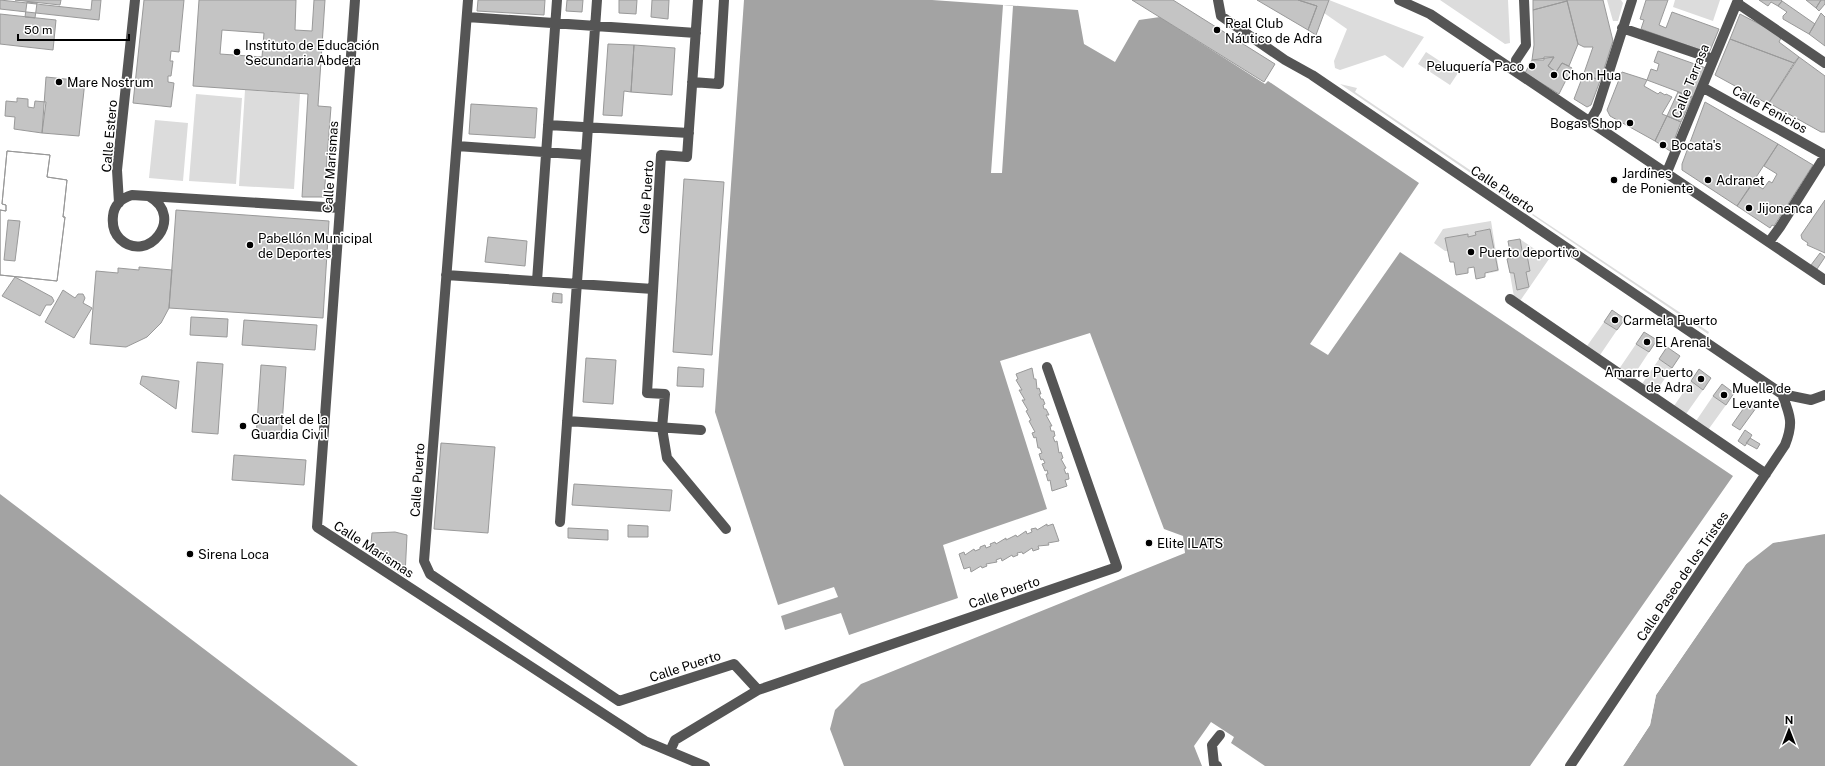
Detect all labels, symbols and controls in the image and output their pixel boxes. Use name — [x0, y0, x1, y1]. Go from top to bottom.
scale bar — [18, 16, 129, 42]
place label: Real Club Náutico de Adra — [1225, 16, 1322, 46]
text: 50 m — [24, 23, 52, 37]
marker: Real Club Náutico de Adra — [1212, 25, 1222, 35]
place label: Instituto de Educación Secundaria Abdera — [245, 38, 379, 68]
street label: Calle Tarrasa — [1669, 42, 1712, 121]
marker: Instituto de Educación Secundaria Abdera — [232, 47, 242, 57]
place label: Peluquería Paco — [1426, 59, 1524, 74]
marker: Peluquería Paco — [1527, 61, 1537, 71]
place label: Chon Hua — [1562, 68, 1621, 83]
marker: Chon Hua — [1549, 70, 1559, 80]
place label: Mare Nostrum — [67, 75, 154, 90]
marker: Mare Nostrum — [54, 77, 64, 87]
street label: Calle Fenicios — [1730, 83, 1810, 136]
street label: Calle Estero — [99, 99, 120, 173]
place label: Bogas Shop — [1550, 116, 1622, 131]
marker: Bogas Shop — [1625, 118, 1635, 128]
street label: Calle Marismas — [320, 120, 341, 214]
place label: Bocata's — [1671, 138, 1721, 153]
marker: Bocata's — [1658, 140, 1668, 150]
street label: Calle Puerto — [636, 160, 657, 235]
street label: Calle Puerto — [1468, 162, 1538, 216]
place label: Jardínes de Poniente — [1622, 166, 1693, 196]
place label: Adranet — [1716, 173, 1765, 188]
marker: Jardínes de Poniente — [1609, 175, 1619, 185]
marker: Adranet — [1703, 175, 1713, 185]
place label: Jijonenca — [1757, 201, 1813, 216]
marker: Jijonenca — [1744, 203, 1754, 213]
place label: Pabellón Municipal de Deportes — [258, 231, 373, 261]
marker: Pabellón Municipal de Deportes — [245, 240, 255, 250]
place label: Puerto deportivo — [1479, 245, 1579, 260]
marker: Puerto deportivo — [1466, 247, 1476, 257]
place label: Carmela Puerto — [1623, 313, 1717, 328]
marker: Carmela Puerto — [1610, 315, 1620, 325]
place label: El Arenal — [1655, 335, 1710, 350]
marker: El Arenal — [1642, 337, 1652, 347]
place label: Amarre Puerto de Adra — [1605, 365, 1693, 395]
marker: Amarre Puerto de Adra — [1696, 374, 1706, 384]
place label: Muelle de Levante — [1732, 381, 1791, 411]
marker: Muelle de Levante — [1719, 390, 1729, 400]
place label: Cuartel de la Guardia Civil — [251, 412, 328, 442]
marker: Cuartel de la Guardia Civil — [238, 421, 248, 431]
street label: Calle Puerto — [407, 443, 428, 518]
street label: Calle Paseo de los Tristes — [1633, 509, 1731, 644]
street label: Calle Marismas — [331, 518, 417, 581]
place label: Elite ILATS — [1157, 536, 1223, 551]
marker: Elite ILATS — [1144, 538, 1154, 548]
place label: Sirena Loca — [198, 547, 269, 562]
marker: Sirena Loca — [185, 549, 195, 559]
street label: Calle Puerto — [967, 573, 1042, 612]
street label: Calle Puerto — [648, 648, 723, 685]
north arrow — [1769, 710, 1809, 750]
text: N — [1785, 714, 1793, 726]

